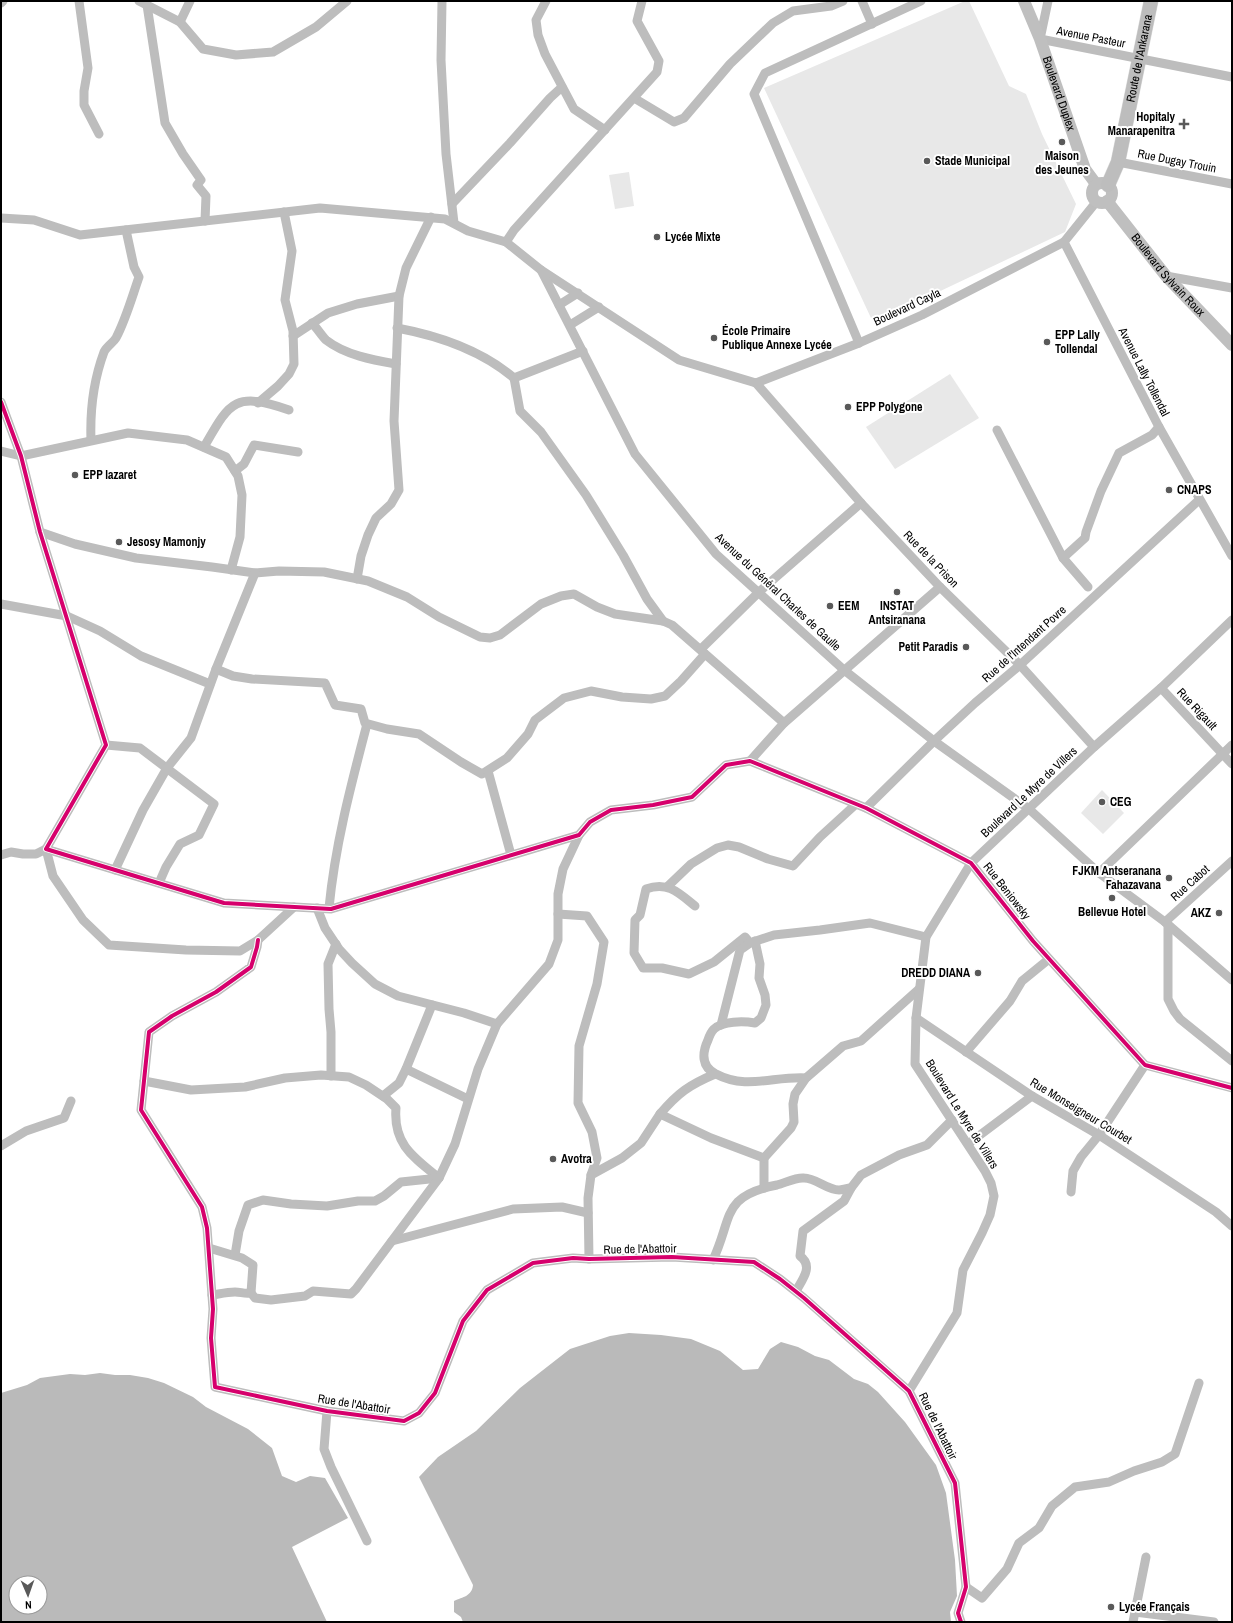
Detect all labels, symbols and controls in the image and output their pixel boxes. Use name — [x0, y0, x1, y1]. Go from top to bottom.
street label: Route de l'Ankarana — [1122, 13, 1156, 103]
street label: Avenue Pasteur — [1054, 22, 1128, 52]
street label: Boulevard Duplex — [1039, 54, 1079, 133]
place label: Hopitaly Manarapenitra — [1108, 109, 1176, 139]
marker: Hopitaly Manarapenitra — [1178, 118, 1190, 130]
marker: Maison des Jeunes — [1057, 137, 1067, 147]
street label: Rue Dugay Trouin — [1136, 146, 1218, 176]
place label: Maison des Jeunes — [1035, 148, 1089, 178]
place label: Stade Municipal — [935, 153, 1010, 169]
marker: Stade Municipal — [922, 156, 932, 166]
place label: Lycée Mixte — [665, 229, 721, 245]
street label: Boulevard Sylvain Roux — [1128, 230, 1209, 320]
marker: Lycée Mixte — [652, 232, 662, 242]
street label: Boulevard Cayla — [871, 284, 944, 330]
place label: École Primaire Publique Annexe Lycée — [722, 323, 832, 353]
street label: Avenue Lally Tollendal — [1114, 324, 1173, 419]
place label: EPP Lally Tollendal — [1055, 327, 1100, 357]
marker: École Primaire Publique Annexe Lycée — [709, 333, 719, 343]
marker: EPP Lally Tollendal — [1042, 337, 1052, 347]
place label: EPP Polygone — [856, 399, 923, 415]
marker: EPP Polygone — [843, 402, 853, 412]
place label: EPP lazaret — [83, 467, 137, 483]
marker: EPP lazaret — [70, 470, 80, 480]
place label: CNAPS — [1177, 482, 1212, 498]
marker: CNAPS — [1164, 485, 1174, 495]
street label: Rue de la Prison — [900, 527, 962, 591]
street label: Avenue du Général Charles de Gaulle — [711, 529, 844, 654]
place label: Jesosy Mamonjy — [127, 534, 206, 550]
marker: Jesosy Mamonjy — [114, 537, 124, 547]
marker: INSTAT Antsiranana — [892, 587, 902, 597]
place label: EEM — [838, 598, 859, 614]
place label: INSTAT Antsiranana — [869, 598, 926, 628]
marker: EEM — [825, 601, 835, 611]
street label: Rue de l'Intendant Povre — [979, 602, 1069, 686]
place label: Petit Paradis — [898, 639, 959, 655]
marker: Petit Paradis — [961, 642, 971, 652]
street label: Rue Rigault — [1173, 685, 1221, 734]
street label: Boulevard Le Myre de Villers — [977, 743, 1081, 841]
place label: CEG — [1110, 794, 1132, 810]
marker: CEG — [1097, 797, 1107, 807]
street label: Rue Beniowsky — [980, 859, 1034, 923]
street label: Rue Cabot — [1167, 861, 1213, 905]
place label: FJKM Antseranana Fahazavana — [1072, 863, 1162, 893]
marker: FJKM Antseranana Fahazavana — [1164, 873, 1174, 883]
marker: Bellevue Hotel — [1107, 893, 1117, 903]
place label: Bellevue Hotel — [1078, 904, 1146, 920]
place label: AKZ — [1191, 905, 1211, 921]
marker: AKZ — [1214, 908, 1224, 918]
place label: DREDD DIANA — [901, 965, 971, 981]
marker: DREDD DIANA — [973, 968, 983, 978]
street label: Boulevard Le Myre de Villers — [922, 1056, 1002, 1172]
street label: Rue Monseigneur Courbet — [1027, 1074, 1135, 1148]
place label: Avotra — [561, 1151, 592, 1167]
marker: Avotra — [548, 1154, 558, 1164]
street label: Rue de l'Abattoir — [603, 1240, 677, 1258]
street label: Rue de l'Abattoir — [317, 1390, 392, 1418]
street label: Rue de l'Abattoir — [915, 1390, 962, 1463]
north arrow — [8, 1575, 48, 1615]
text: N — [25, 1598, 32, 1612]
place label: Lycée Français — [1119, 1599, 1190, 1615]
marker: Lycée Français — [1106, 1602, 1116, 1612]

